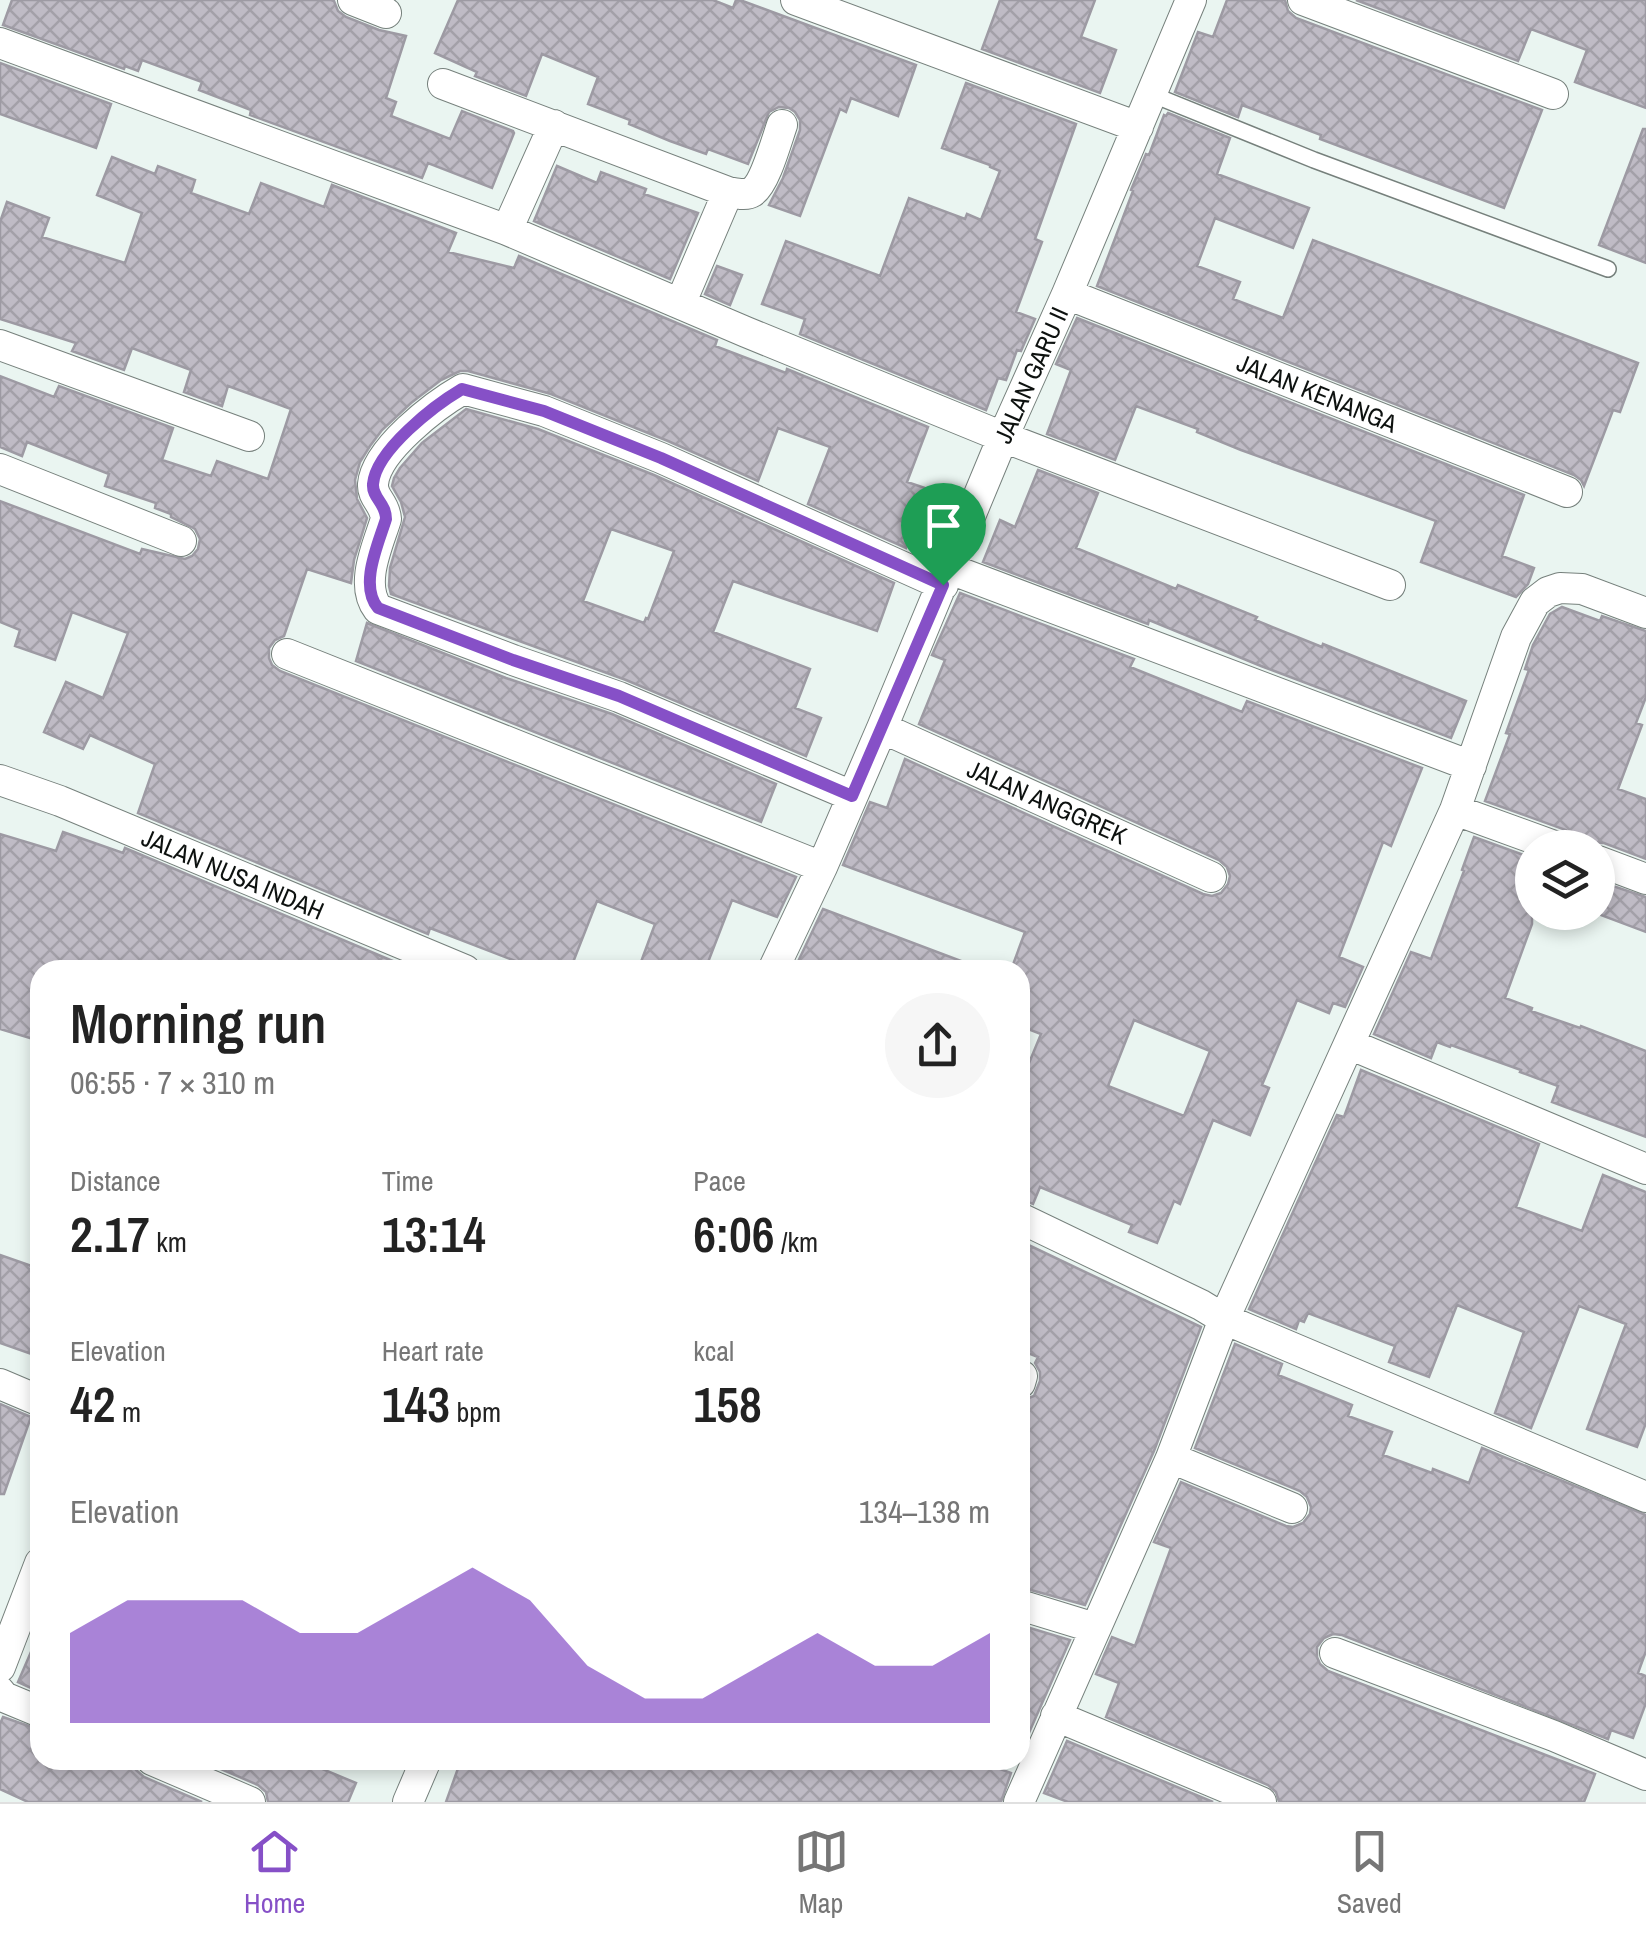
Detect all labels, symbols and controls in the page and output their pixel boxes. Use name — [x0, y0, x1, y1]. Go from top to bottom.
street label: JALAN GARU II — [986, 301, 1076, 449]
street label: JALAN KENANGA — [1232, 345, 1402, 441]
pin — [901, 483, 986, 586]
icon: arrive — [916, 498, 971, 553]
street label: JALAN ANGGREK — [962, 752, 1132, 852]
street label: JALAN NUSA INDAH — [137, 820, 329, 928]
map controls — [1515, 830, 1615, 930]
button: layers — [1515, 830, 1615, 930]
text: Morning run — [70, 986, 326, 1060]
button: share — [885, 993, 990, 1098]
text: 06:55 · 7 × 310 m — [70, 1061, 275, 1104]
text: Distance — [70, 1162, 161, 1200]
text: Time — [382, 1162, 433, 1200]
text: Pace — [693, 1162, 746, 1200]
text: 2.17 — [70, 1200, 150, 1268]
text: 13:14 — [382, 1200, 486, 1268]
text: 6:06 — [693, 1200, 775, 1268]
text: km — [150, 1223, 187, 1261]
text: /km — [775, 1223, 818, 1261]
text: Elevation — [70, 1332, 166, 1370]
text: Heart rate — [382, 1332, 484, 1370]
text: kcal — [693, 1332, 734, 1370]
text: 42 — [70, 1370, 116, 1438]
text: 143 — [382, 1370, 450, 1438]
text: 158 — [693, 1370, 762, 1438]
text: m — [116, 1393, 141, 1431]
text: bpm — [450, 1393, 501, 1431]
text: Elevation — [70, 1490, 179, 1533]
text: 134–138 m — [859, 1490, 990, 1533]
tab: Home — [244, 1824, 305, 1922]
tab: Map — [794, 1824, 849, 1922]
tab: Saved — [1337, 1824, 1402, 1922]

